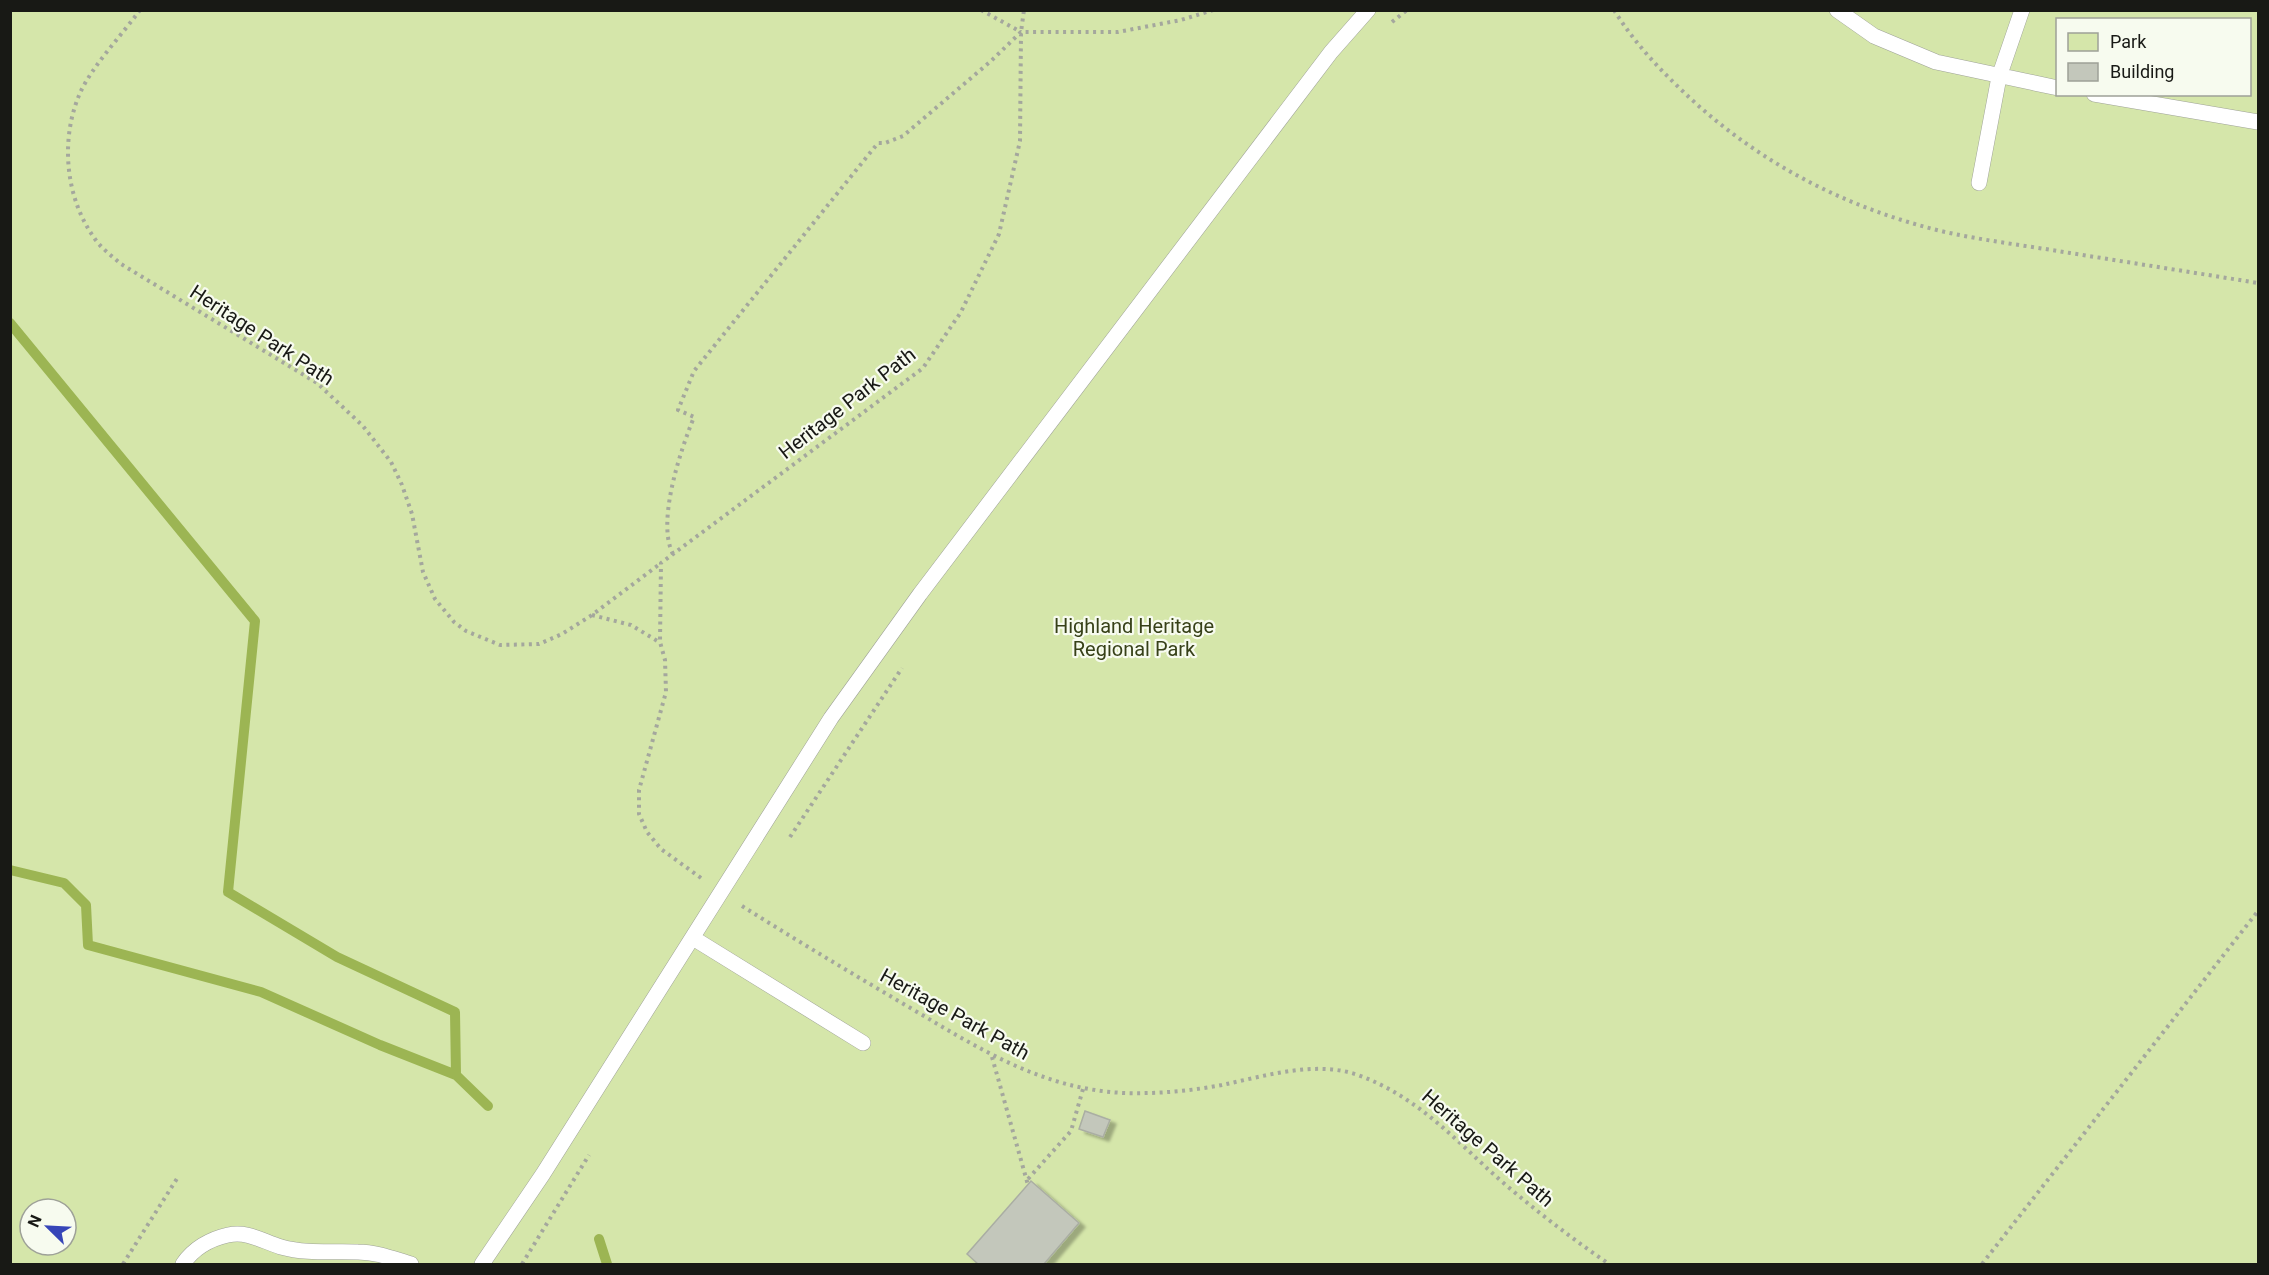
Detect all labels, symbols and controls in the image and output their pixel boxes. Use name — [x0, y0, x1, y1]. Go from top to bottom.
legend — [2056, 18, 2251, 96]
text: Park — [2110, 31, 2147, 52]
text: Building — [2110, 61, 2174, 82]
street label: Heritage Park Path — [185, 279, 339, 391]
street label: Heritage Park Path — [774, 342, 920, 464]
park label: Highland Heritage Regional Park — [1054, 614, 1214, 661]
street label: Heritage Park Path — [876, 963, 1034, 1065]
street label: Heritage Park Path — [1417, 1084, 1559, 1212]
north arrow — [18, 1197, 78, 1257]
text: N — [24, 1212, 46, 1230]

